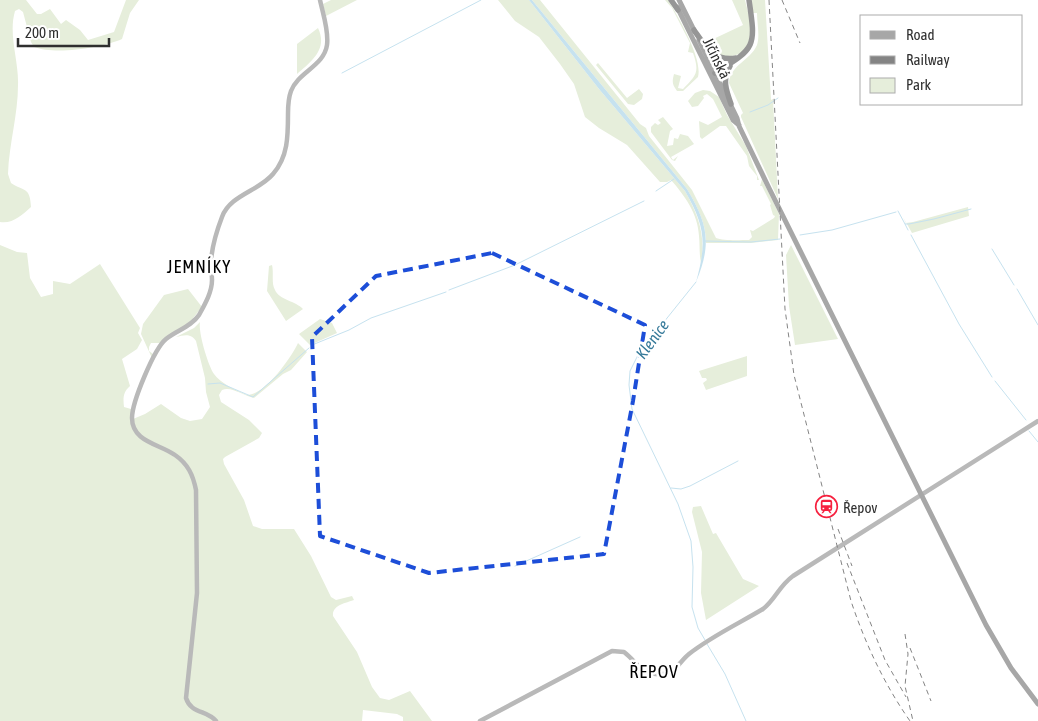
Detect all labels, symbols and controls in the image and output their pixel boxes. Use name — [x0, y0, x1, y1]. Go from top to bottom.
scale bar — [18, 15, 109, 47]
legend — [860, 15, 1023, 105]
text: 200 m — [25, 24, 59, 41]
text: Road — [906, 26, 935, 43]
street label: Jičínská — [700, 35, 734, 81]
text: Railway — [906, 51, 950, 68]
text: Park — [906, 76, 931, 93]
district label: JEMNÍKY — [167, 256, 231, 277]
water label: Klenice — [632, 316, 672, 362]
station icon: Řepov — [815, 495, 839, 519]
place label: Řepov — [843, 499, 878, 516]
district label: ŘEPOV — [629, 661, 679, 682]

